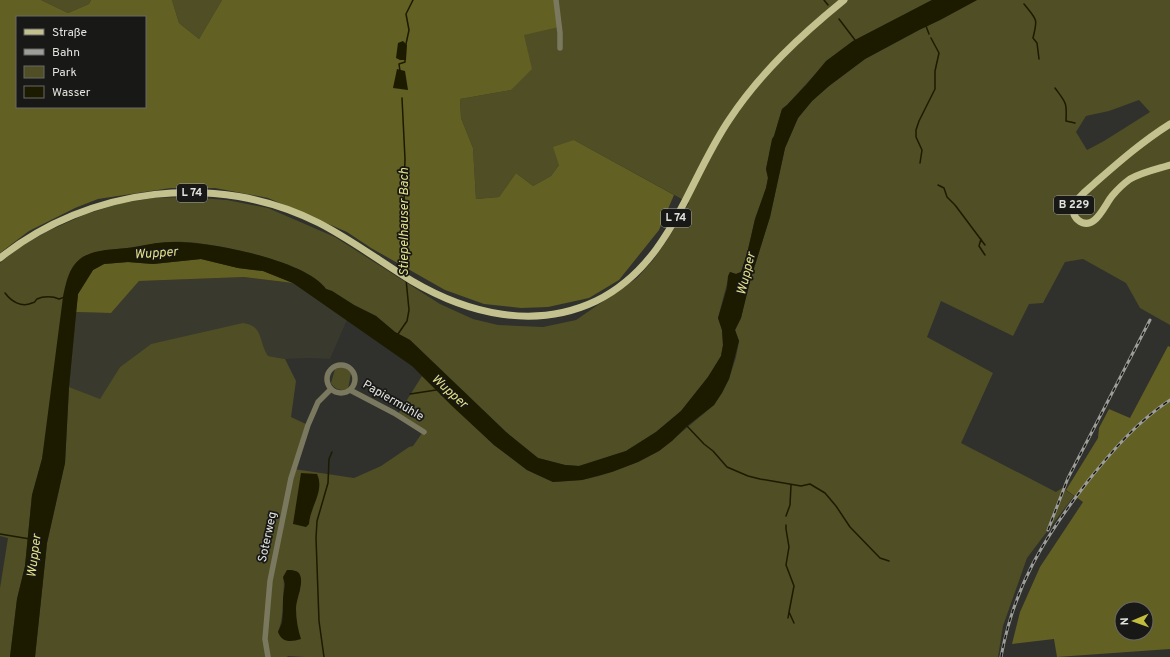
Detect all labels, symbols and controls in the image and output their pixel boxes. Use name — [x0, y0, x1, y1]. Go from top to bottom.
legend — [16, 16, 146, 108]
text: Straße — [52, 25, 87, 41]
text: Bahn — [52, 45, 80, 61]
text: Park — [52, 65, 77, 81]
text: Wasser — [52, 85, 91, 101]
water label: Stiepelhauser Bach — [397, 168, 413, 276]
road number: L 74 — [177, 184, 207, 202]
road number: B 229 — [1054, 196, 1094, 214]
road number: L 74 — [661, 209, 691, 227]
water label: Wupper — [134, 244, 179, 263]
water label: Wupper — [734, 250, 760, 297]
water label: Wupper — [428, 372, 471, 413]
street label: Papiermühle — [360, 377, 426, 425]
street label: Soterweg — [255, 510, 281, 564]
water label: Wupper — [24, 532, 46, 579]
north arrow — [1114, 601, 1154, 641]
text: N — [1118, 617, 1132, 626]

